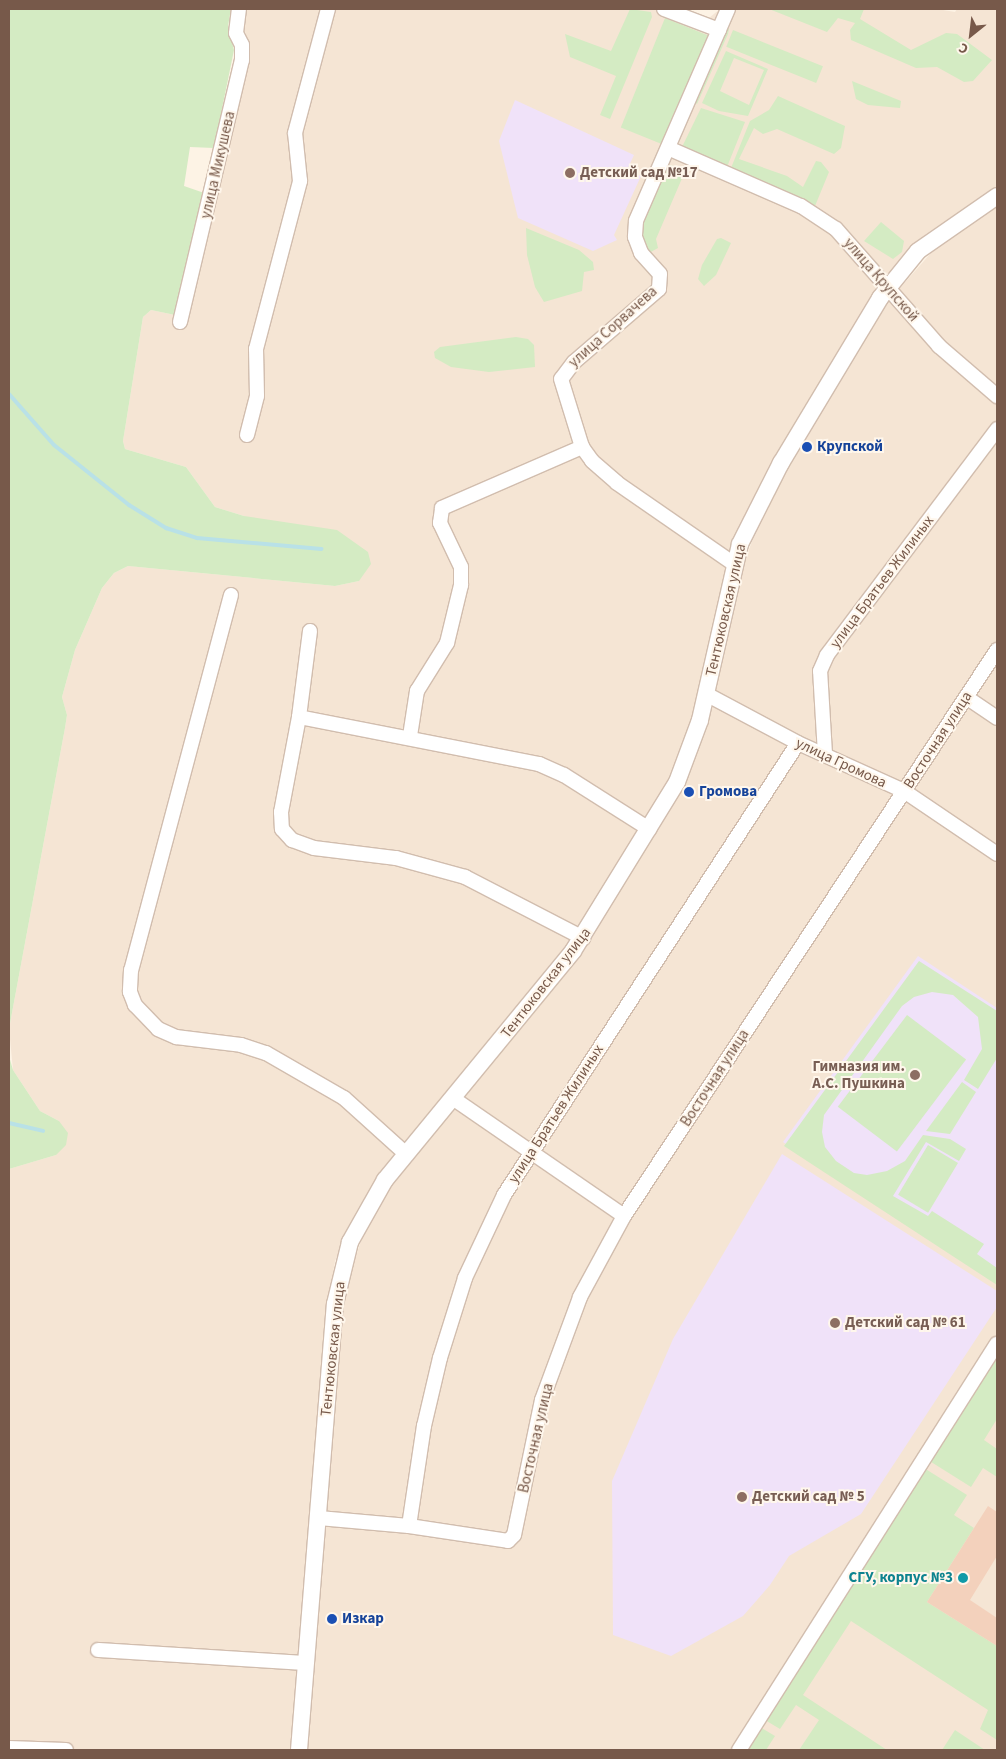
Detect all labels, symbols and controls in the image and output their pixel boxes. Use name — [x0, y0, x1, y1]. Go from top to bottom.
north arrow — [946, 10, 996, 60]
text: С — [955, 37, 972, 59]
street label: улица Микушева — [197, 109, 239, 221]
place label: Детский сад №17 — [580, 164, 698, 182]
marker: Детский сад №17 — [564, 167, 576, 179]
street label: улица Крупской — [840, 234, 922, 326]
street label: улица Сорвачева — [565, 283, 661, 371]
place label: Крупской — [817, 438, 883, 456]
marker: Крупской — [801, 441, 813, 453]
street label: улица Братьев Жилиных — [826, 512, 938, 652]
street label: Тентюковская улица — [702, 542, 750, 678]
street label: Восточная улица — [900, 688, 976, 792]
street label: улица Громова — [793, 734, 889, 792]
place label: Громова — [699, 783, 757, 801]
marker: Громова — [683, 786, 695, 798]
street label: Тентюковская улица — [497, 924, 595, 1042]
street label: Восточная улица — [677, 1026, 753, 1130]
street label: улица Братьев Жилиных — [504, 1041, 608, 1187]
place label: Гимназия им. А.С. Пушкина — [812, 1057, 905, 1092]
marker: Гимназия им. А.С. Пушкина — [909, 1069, 921, 1081]
street label: Тентюковская улица — [317, 1281, 349, 1417]
place label: Детский сад № 61 — [845, 1314, 966, 1332]
marker: Детский сад № 61 — [829, 1317, 841, 1329]
street label: Восточная улица — [515, 1381, 557, 1495]
place label: Детский сад № 5 — [752, 1488, 865, 1506]
marker: Детский сад № 5 — [736, 1491, 748, 1503]
place label: СГУ, корпус №3 — [849, 1569, 953, 1587]
marker: СГУ, корпус №3 — [957, 1572, 969, 1584]
place label: Изкар — [342, 1610, 384, 1628]
marker: Изкар — [326, 1613, 338, 1625]

